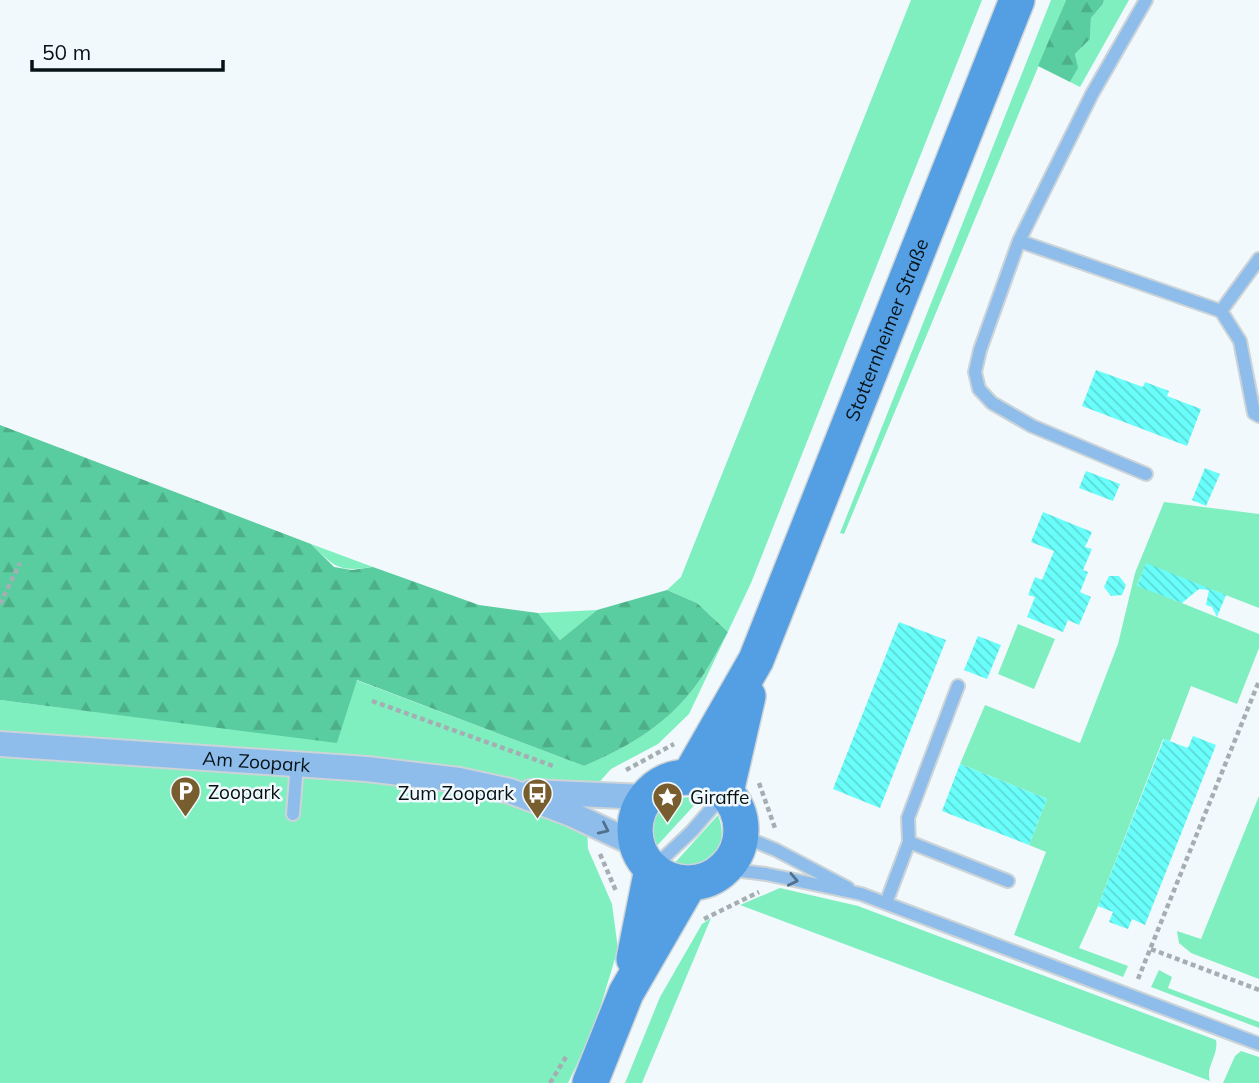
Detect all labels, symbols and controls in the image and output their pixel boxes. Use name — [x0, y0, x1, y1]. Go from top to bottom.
scale bar — [32, 28, 222, 72]
text: 50 m — [42, 39, 91, 65]
street label: Stotternheimer Straße — [840, 235, 934, 425]
street label: Am Zoopark — [202, 746, 311, 777]
parking icon: Zoopark — [168, 775, 202, 819]
bus stop icon: Zum Zoopark — [520, 776, 554, 820]
place label: Zoopark — [208, 780, 280, 804]
place icon: Giraffe — [650, 780, 684, 824]
place label: Zum Zoopark — [398, 781, 514, 805]
place label: Giraffe — [690, 785, 749, 809]
one-way arrow — [597, 821, 609, 835]
one-way arrow — [787, 871, 799, 886]

